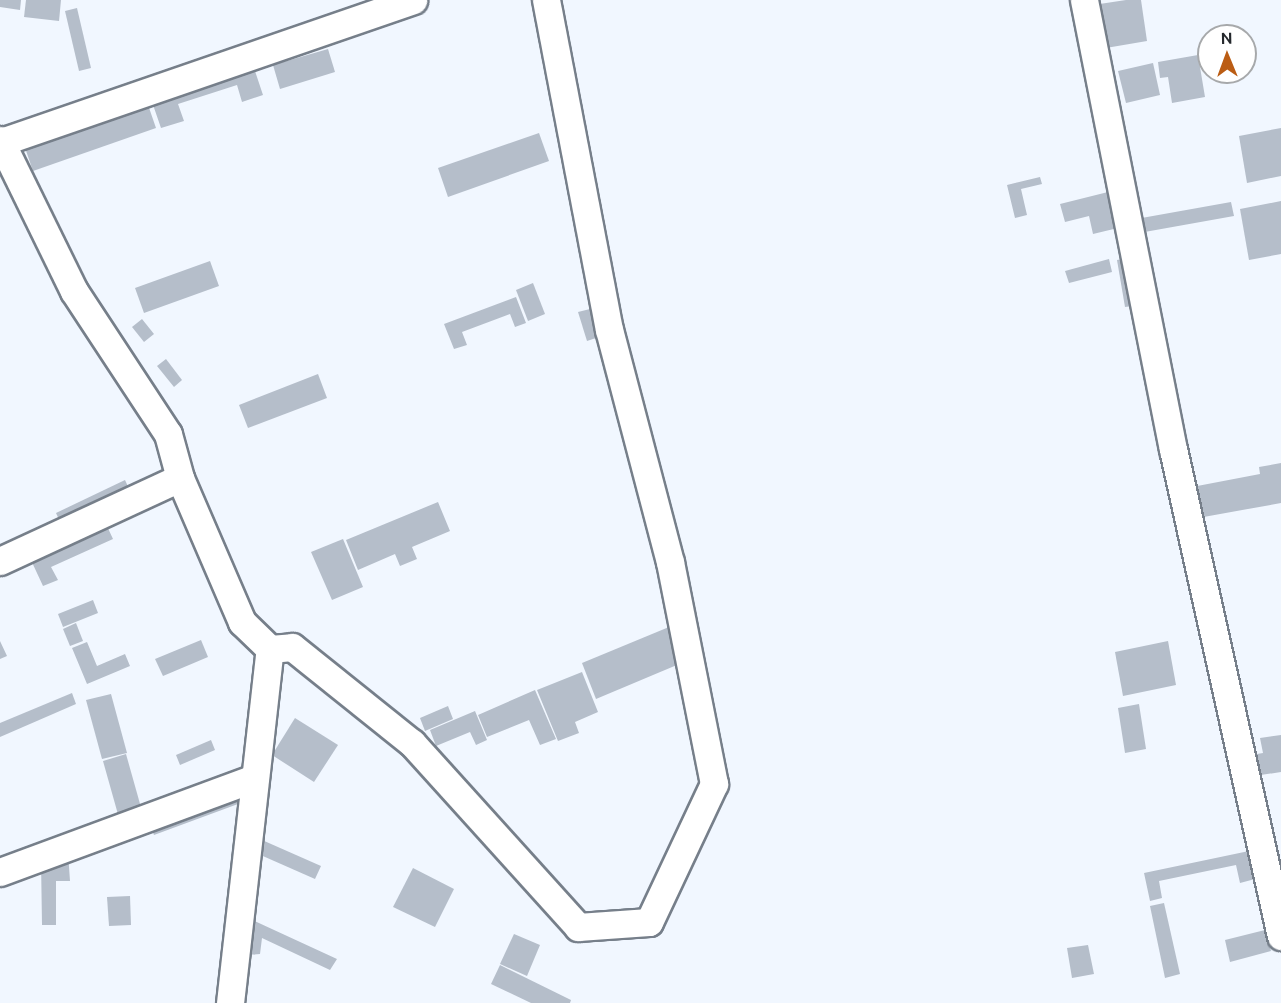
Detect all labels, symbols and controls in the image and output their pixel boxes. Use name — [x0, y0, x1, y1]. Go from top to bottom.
north arrow — [1197, 24, 1257, 84]
text: N — [1221, 29, 1233, 47]

